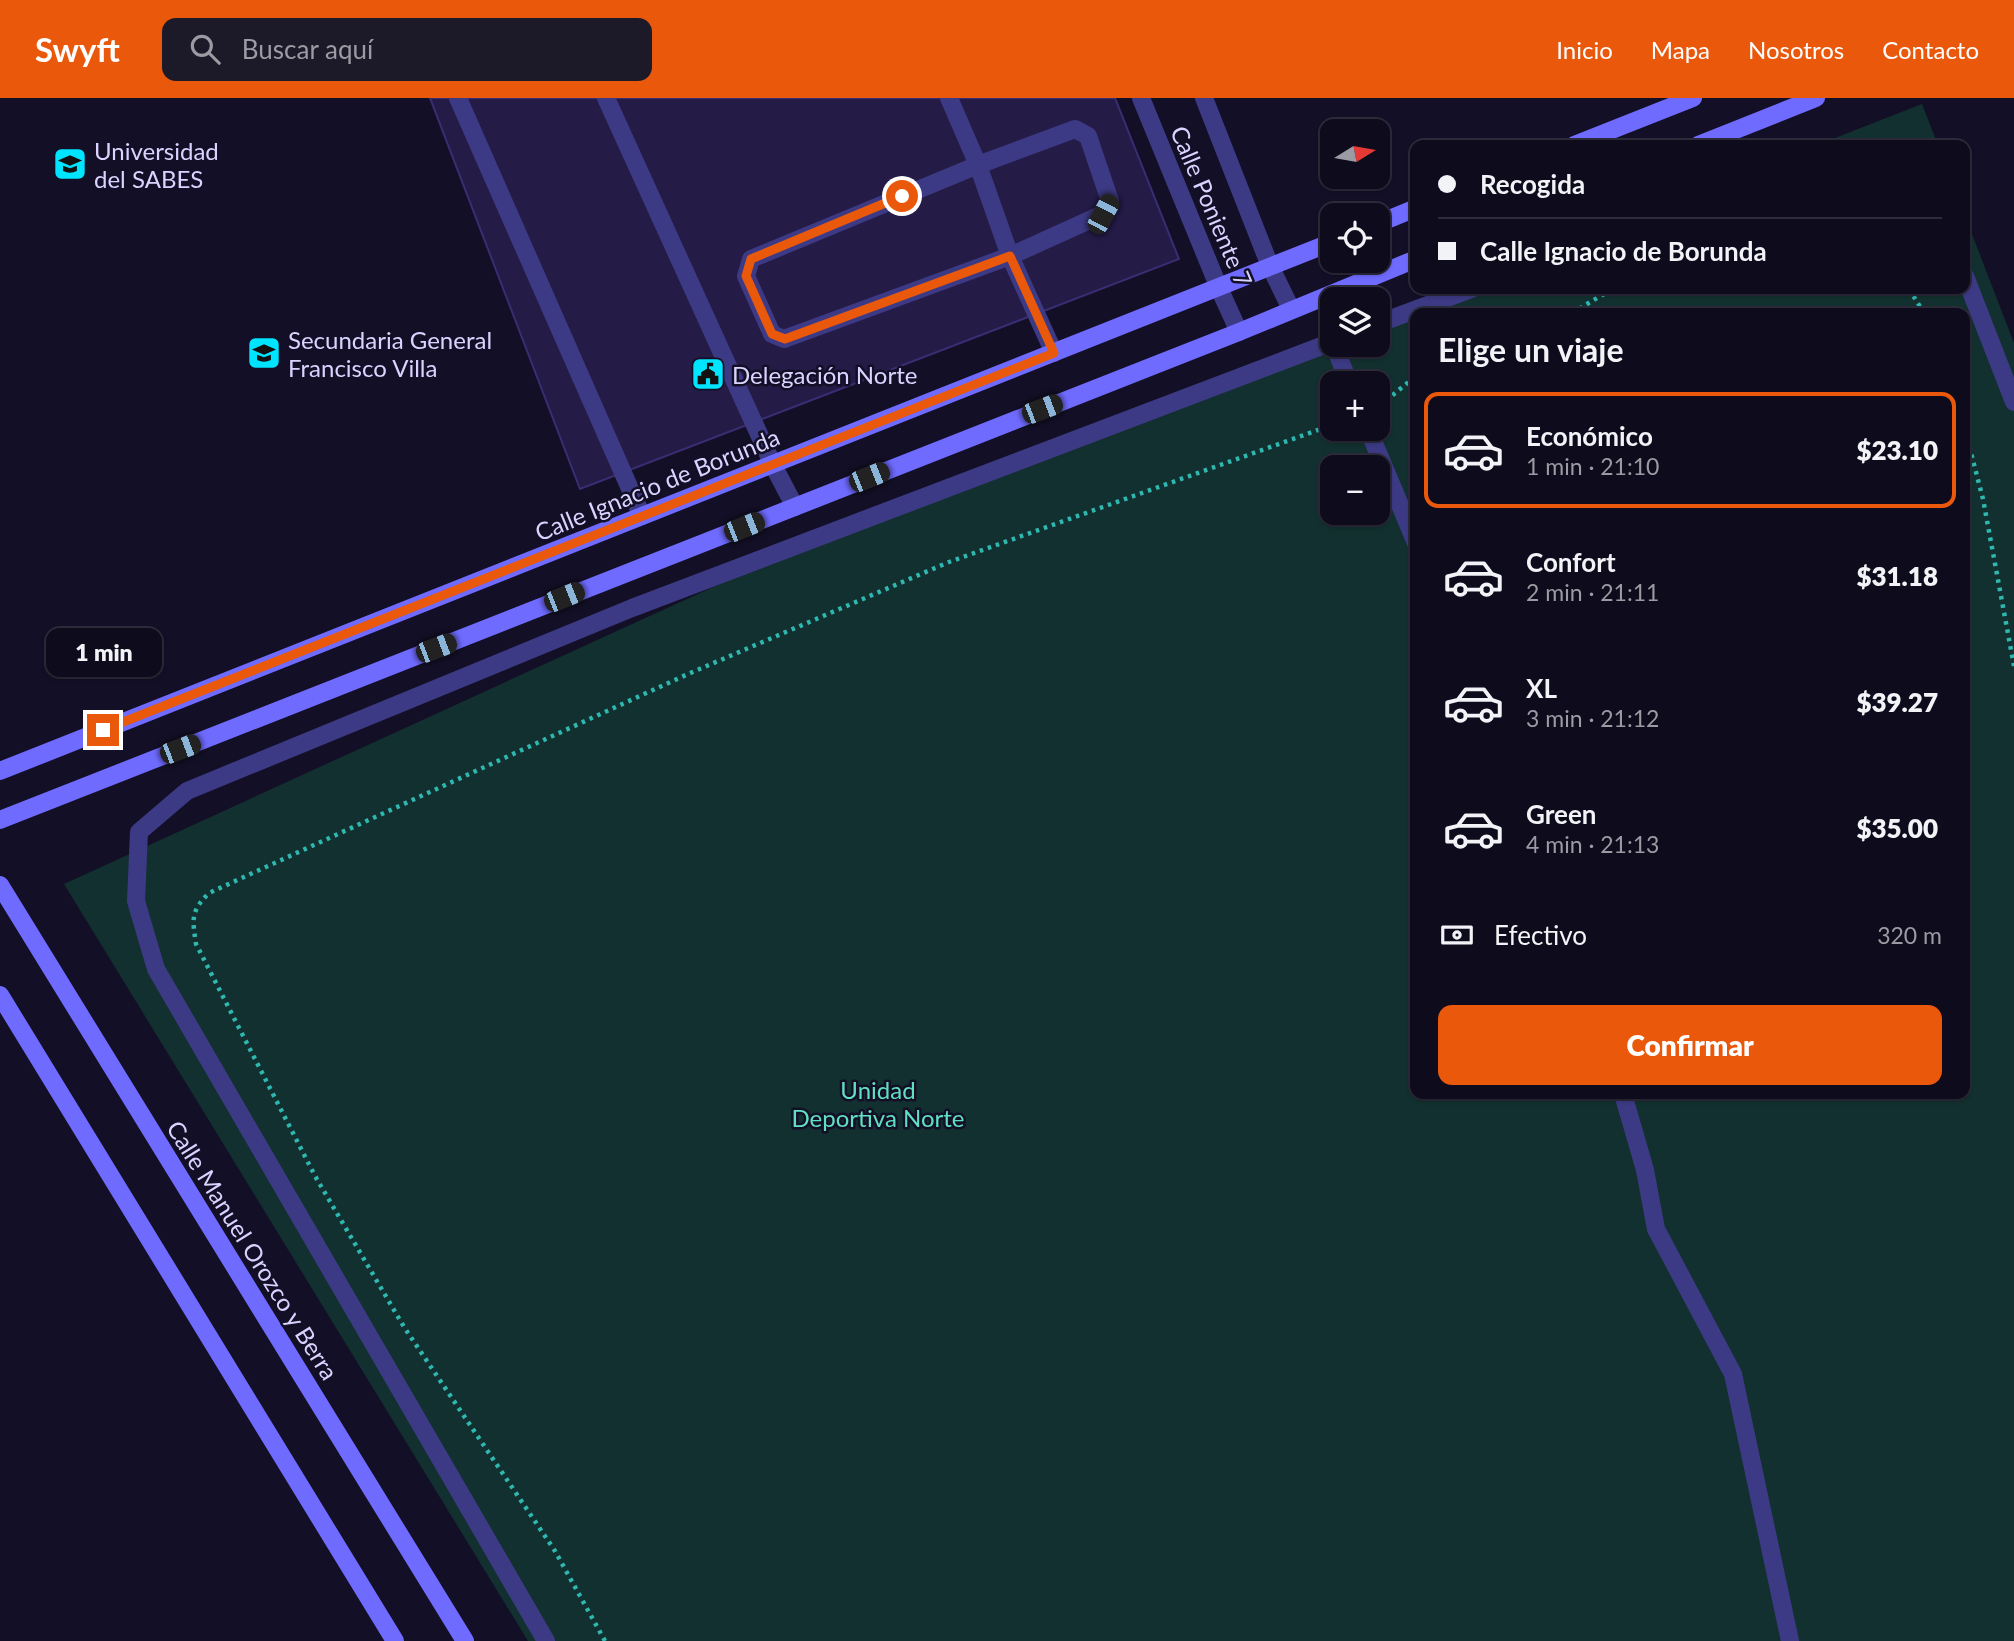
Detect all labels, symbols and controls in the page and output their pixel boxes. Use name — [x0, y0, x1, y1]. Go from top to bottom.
search box — [162, 18, 652, 81]
text: Swyft — [35, 29, 120, 69]
icon: search — [186, 30, 224, 68]
text: Buscar aquí — [242, 33, 373, 65]
text: Inicio — [1556, 35, 1613, 64]
text: Mapa — [1651, 35, 1710, 64]
text: Nosotros — [1748, 35, 1844, 64]
text: Contacto — [1882, 35, 1979, 64]
north arrow — [1320, 119, 1390, 189]
map controls — [1320, 119, 1390, 525]
street label: Calle Poniente 7 — [1165, 121, 1259, 291]
place label: Universidad del SABES — [94, 136, 219, 193]
school or university icon: Universidad del SABES — [51, 145, 89, 183]
text: Recogida — [1480, 168, 1585, 200]
route start — [886, 180, 918, 212]
car — [1084, 191, 1123, 237]
button: locate — [1320, 203, 1390, 273]
text: Calle Ignacio de Borunda — [1480, 235, 1767, 267]
button: layers — [1320, 287, 1390, 357]
place label: Secundaria General Francisco Villa — [288, 325, 492, 382]
text: Elige un viaje — [1438, 330, 1623, 369]
school or university icon: Secundaria General Francisco Villa — [245, 334, 283, 372]
public building icon: Delegación Norte — [689, 355, 727, 393]
place label: Delegación Norte — [732, 360, 917, 389]
button: + — [1320, 371, 1390, 441]
car — [1019, 392, 1066, 426]
icon: car — [1442, 419, 1505, 482]
text: Económico — [1526, 420, 1653, 452]
street label: Calle Ignacio de Borunda — [530, 422, 784, 546]
text: $23.10 — [1856, 434, 1938, 466]
text: 1 min · 21:10 — [1526, 452, 1659, 480]
button: − — [1320, 455, 1390, 525]
car — [846, 459, 893, 495]
car — [721, 509, 768, 545]
icon: car — [1442, 545, 1505, 608]
text: Confort — [1526, 546, 1616, 578]
text: $31.18 — [1856, 560, 1938, 592]
text: 2 min · 21:11 — [1526, 578, 1659, 606]
car — [541, 579, 588, 615]
callout: 1 min — [45, 628, 161, 678]
car — [413, 631, 460, 665]
text: 1 min — [75, 638, 133, 666]
icon: car — [1442, 671, 1505, 734]
text: XL — [1526, 672, 1557, 704]
text: $39.27 — [1856, 686, 1938, 718]
text: 3 min · 21:12 — [1526, 704, 1659, 732]
route end — [87, 714, 119, 746]
car — [157, 732, 204, 766]
icon: car — [1442, 797, 1505, 860]
text: Green — [1526, 798, 1596, 830]
text: $35.00 — [1856, 812, 1938, 844]
text: 4 min · 21:13 — [1526, 830, 1659, 858]
icon: cash — [1438, 916, 1476, 954]
text: Efectivo — [1494, 919, 1587, 951]
text: 320 m — [1877, 921, 1942, 949]
button: Confirmar — [1438, 1005, 1942, 1085]
park label: Unidad Deportiva Norte — [791, 1075, 965, 1132]
street label: Calle Manuel Orozco y Berra — [161, 1115, 345, 1385]

